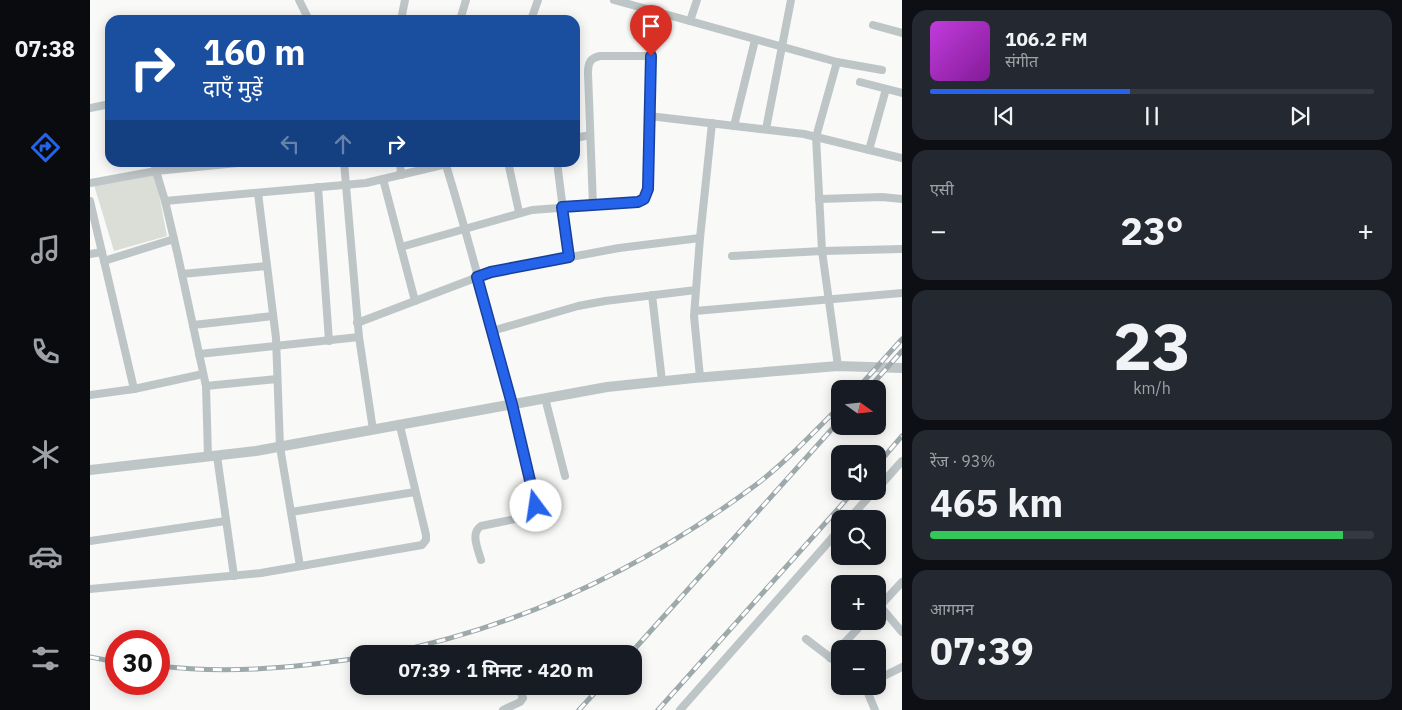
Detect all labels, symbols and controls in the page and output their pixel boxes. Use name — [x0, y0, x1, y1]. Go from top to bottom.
pin — [630, 5, 672, 56]
icon: arrive — [637, 12, 665, 40]
text: 106.2 FM — [1005, 27, 1088, 51]
text: 160 m — [203, 29, 306, 75]
text: 07:38 — [15, 34, 75, 63]
icon: right — [120, 35, 185, 100]
text: संगीत — [1005, 51, 1038, 71]
text: दाएँ मुड़ें — [203, 73, 263, 102]
icon: previous — [990, 102, 1018, 130]
icon: pause — [1138, 102, 1166, 130]
icon: next — [1286, 102, 1314, 130]
icon: directions — [28, 130, 63, 165]
icon: left — [276, 130, 304, 158]
icon: ahead — [329, 130, 357, 158]
icon: right — [382, 130, 410, 158]
text: एसी — [930, 179, 954, 199]
text: 23° — [1120, 206, 1184, 255]
text: − — [930, 212, 947, 249]
text: + — [1357, 212, 1374, 249]
icon: music — [28, 232, 63, 267]
text: 23 — [1113, 303, 1191, 388]
icon: phone — [28, 334, 63, 369]
text: km/h — [1133, 378, 1171, 398]
north arrow — [831, 380, 886, 435]
map controls — [831, 380, 886, 695]
icon: climate — [28, 437, 63, 472]
button: sound — [831, 445, 886, 500]
text: रेंज · 93% — [930, 451, 995, 471]
text: 465 km — [930, 478, 1063, 527]
position arrow — [509, 479, 561, 531]
button: search — [831, 510, 886, 565]
icon: car — [28, 539, 63, 574]
button: + — [831, 575, 886, 630]
text: आगमन — [930, 599, 974, 619]
text: 07:39 — [930, 626, 1034, 675]
speed limit sign: 30 — [105, 630, 170, 695]
button: − — [831, 640, 886, 695]
icon: filters — [28, 641, 63, 676]
text: 07:39 · 1 मिनट · 420 m — [399, 658, 593, 682]

